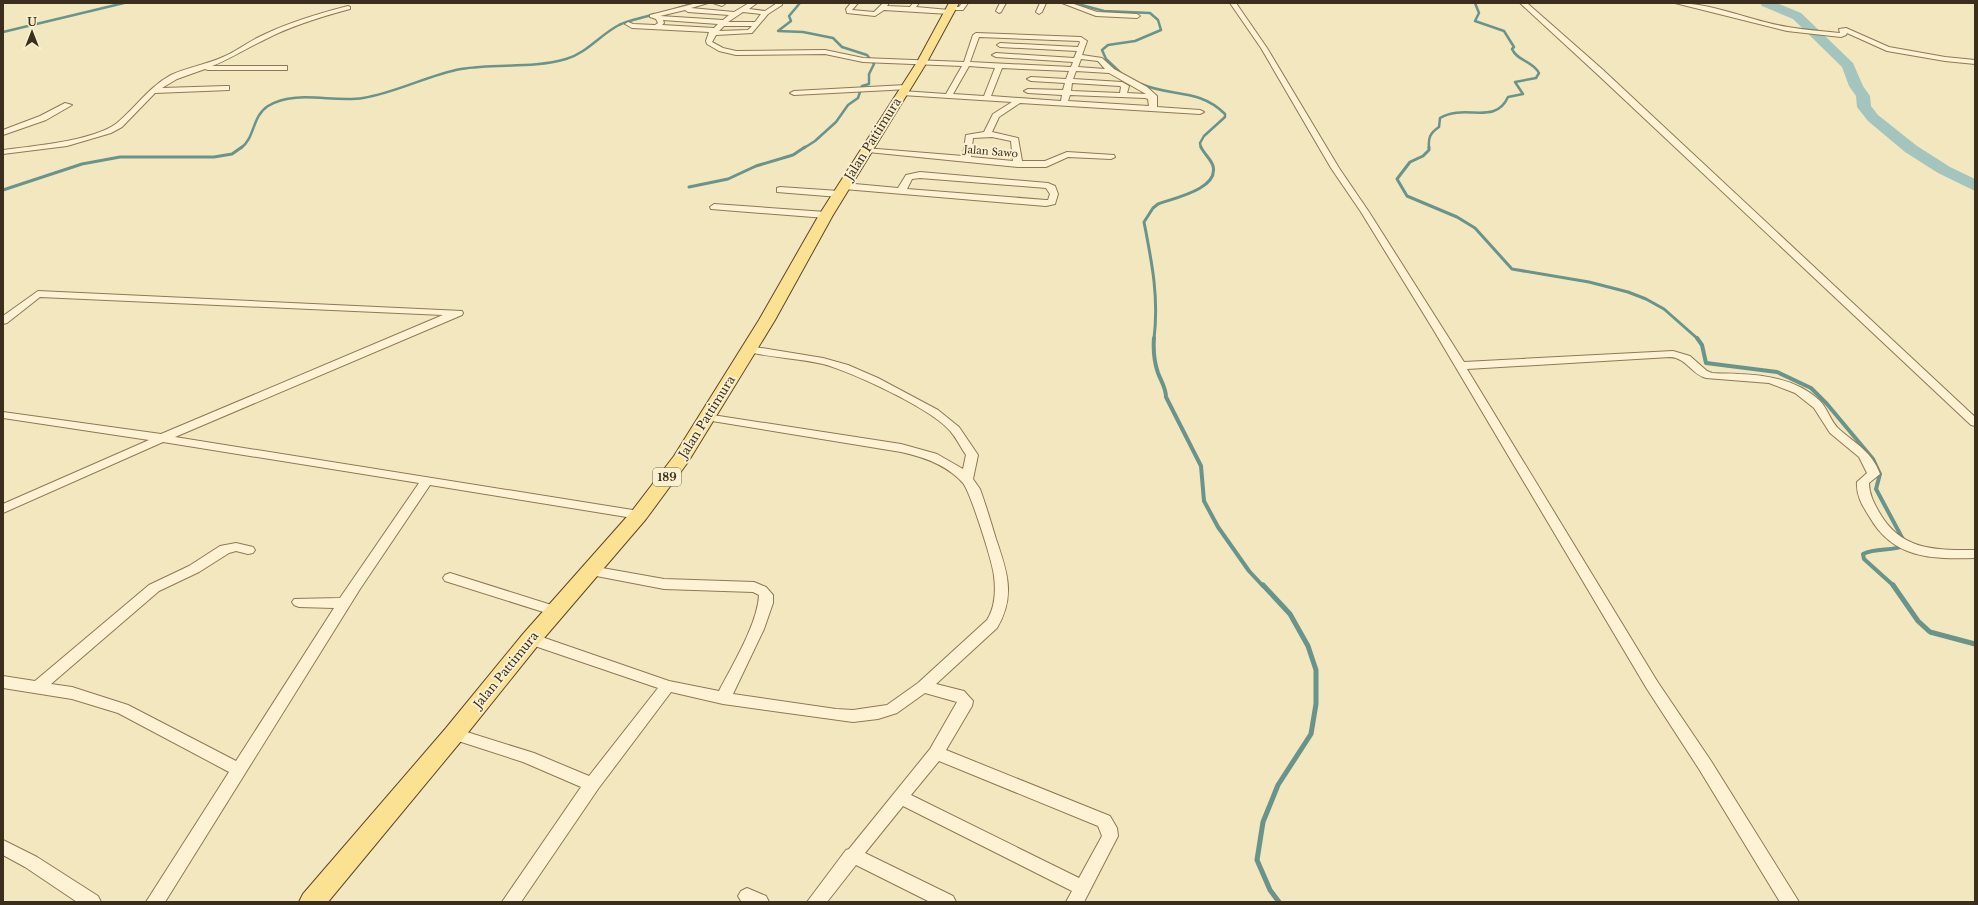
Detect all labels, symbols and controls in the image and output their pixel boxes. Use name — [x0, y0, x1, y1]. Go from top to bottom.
north arrow — [12, 12, 52, 52]
text: U — [27, 15, 37, 29]
street label: Jalan Pattimura — [840, 94, 904, 184]
street label: Jalan Sawo — [961, 142, 1019, 160]
street label: Jalan Pattimura — [674, 372, 738, 462]
road number: 189 — [653, 468, 681, 486]
street label: Jalan Pattimura — [469, 628, 541, 713]

